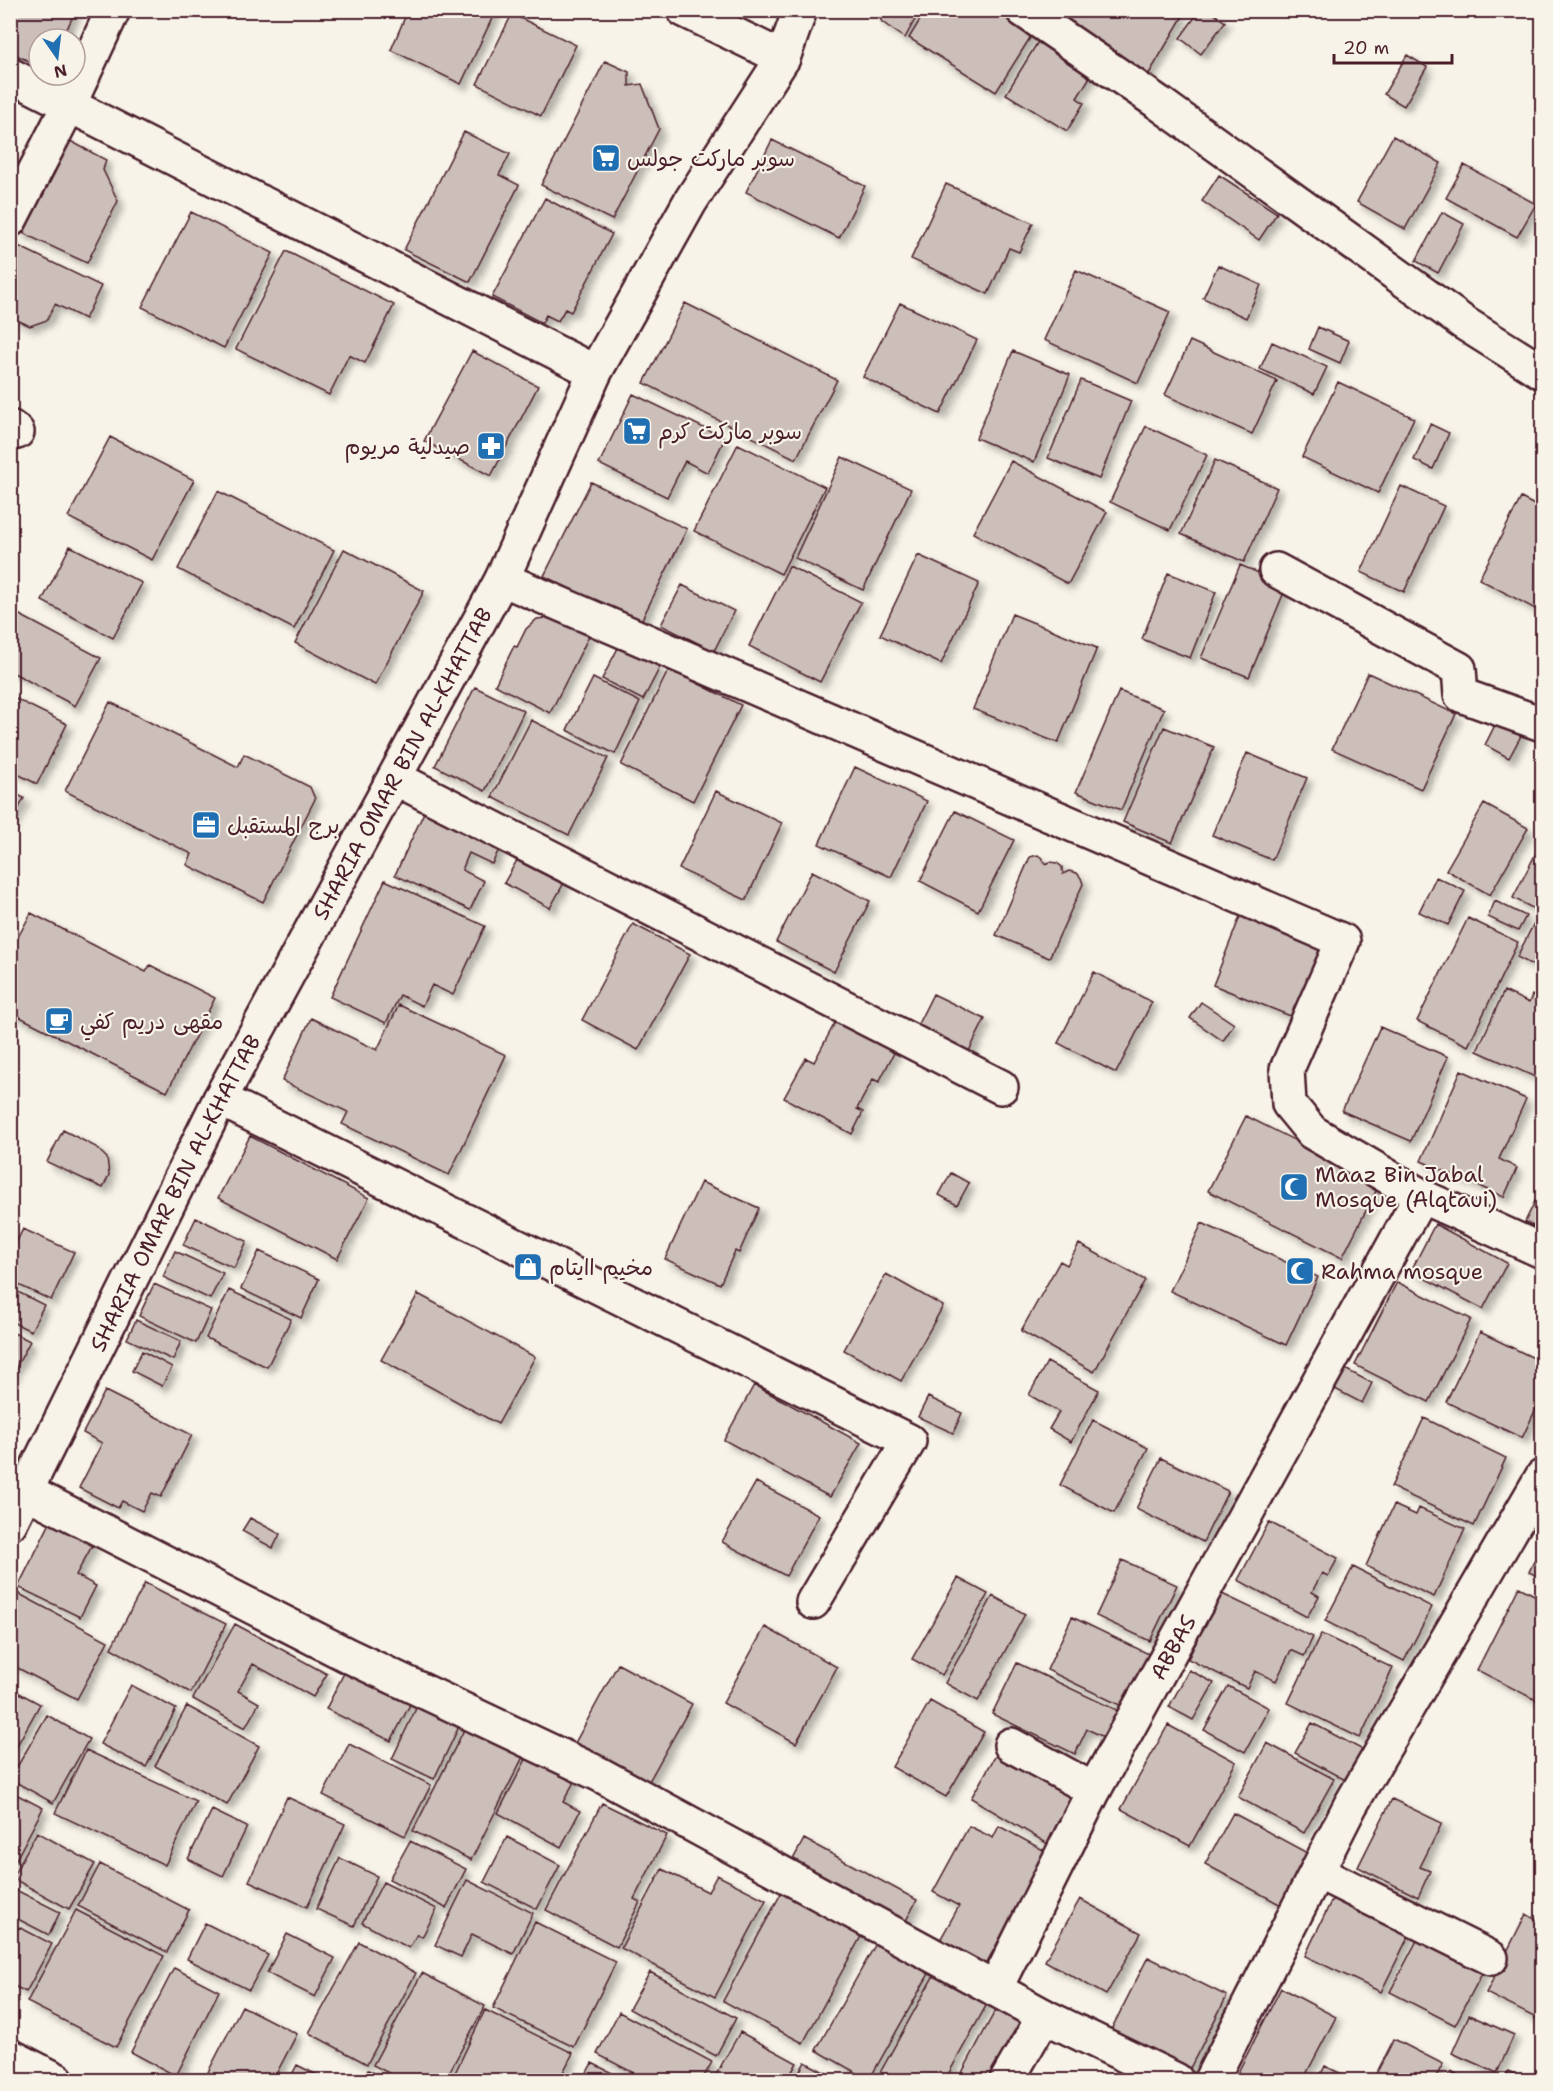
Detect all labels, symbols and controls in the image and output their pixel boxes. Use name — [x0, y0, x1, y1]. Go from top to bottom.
north arrow — [27, 27, 87, 87]
scale bar — [1334, 27, 1452, 65]
text: 20 m — [1343, 36, 1389, 60]
text: N — [52, 59, 69, 83]
supermarket icon: سوبر ماركت جولس — [590, 142, 622, 174]
place label: سوبر ماركت جولس — [627, 144, 795, 173]
supermarket icon: سوبر ماركت كرم — [621, 415, 653, 447]
place label: سوبر ماركت كرم — [658, 417, 802, 449]
pharmacy icon: صيدلية مريوم — [475, 430, 507, 462]
place label: صيدلية مريوم — [345, 432, 470, 463]
street label: SHARIA OMAR BIN AL-KHATTAB — [306, 602, 499, 925]
office icon: برج المستقبل — [190, 809, 222, 841]
place label: برج المستقبل — [227, 811, 340, 840]
cafe icon: مقهى دريم كفي — [43, 1005, 75, 1037]
place label: مقهى دريم كفي — [80, 1007, 223, 1041]
street label: SHARIA OMAR BIN AL-KHATTAB — [83, 1029, 267, 1356]
place label: Maaz Bin Jabal Mosque (Alqtaui) — [1315, 1160, 1497, 1214]
mosque icon: Maaz Bin Jabal Mosque (Alqtaui) — [1278, 1171, 1310, 1203]
shop icon: مخيم اايتام — [512, 1251, 544, 1283]
place label: مخيم اايتام — [549, 1253, 653, 1284]
mosque icon: Rahma mosque — [1284, 1255, 1316, 1287]
place label: Rahma mosque — [1321, 1257, 1483, 1286]
street label: ABBAS — [1143, 1610, 1203, 1685]

